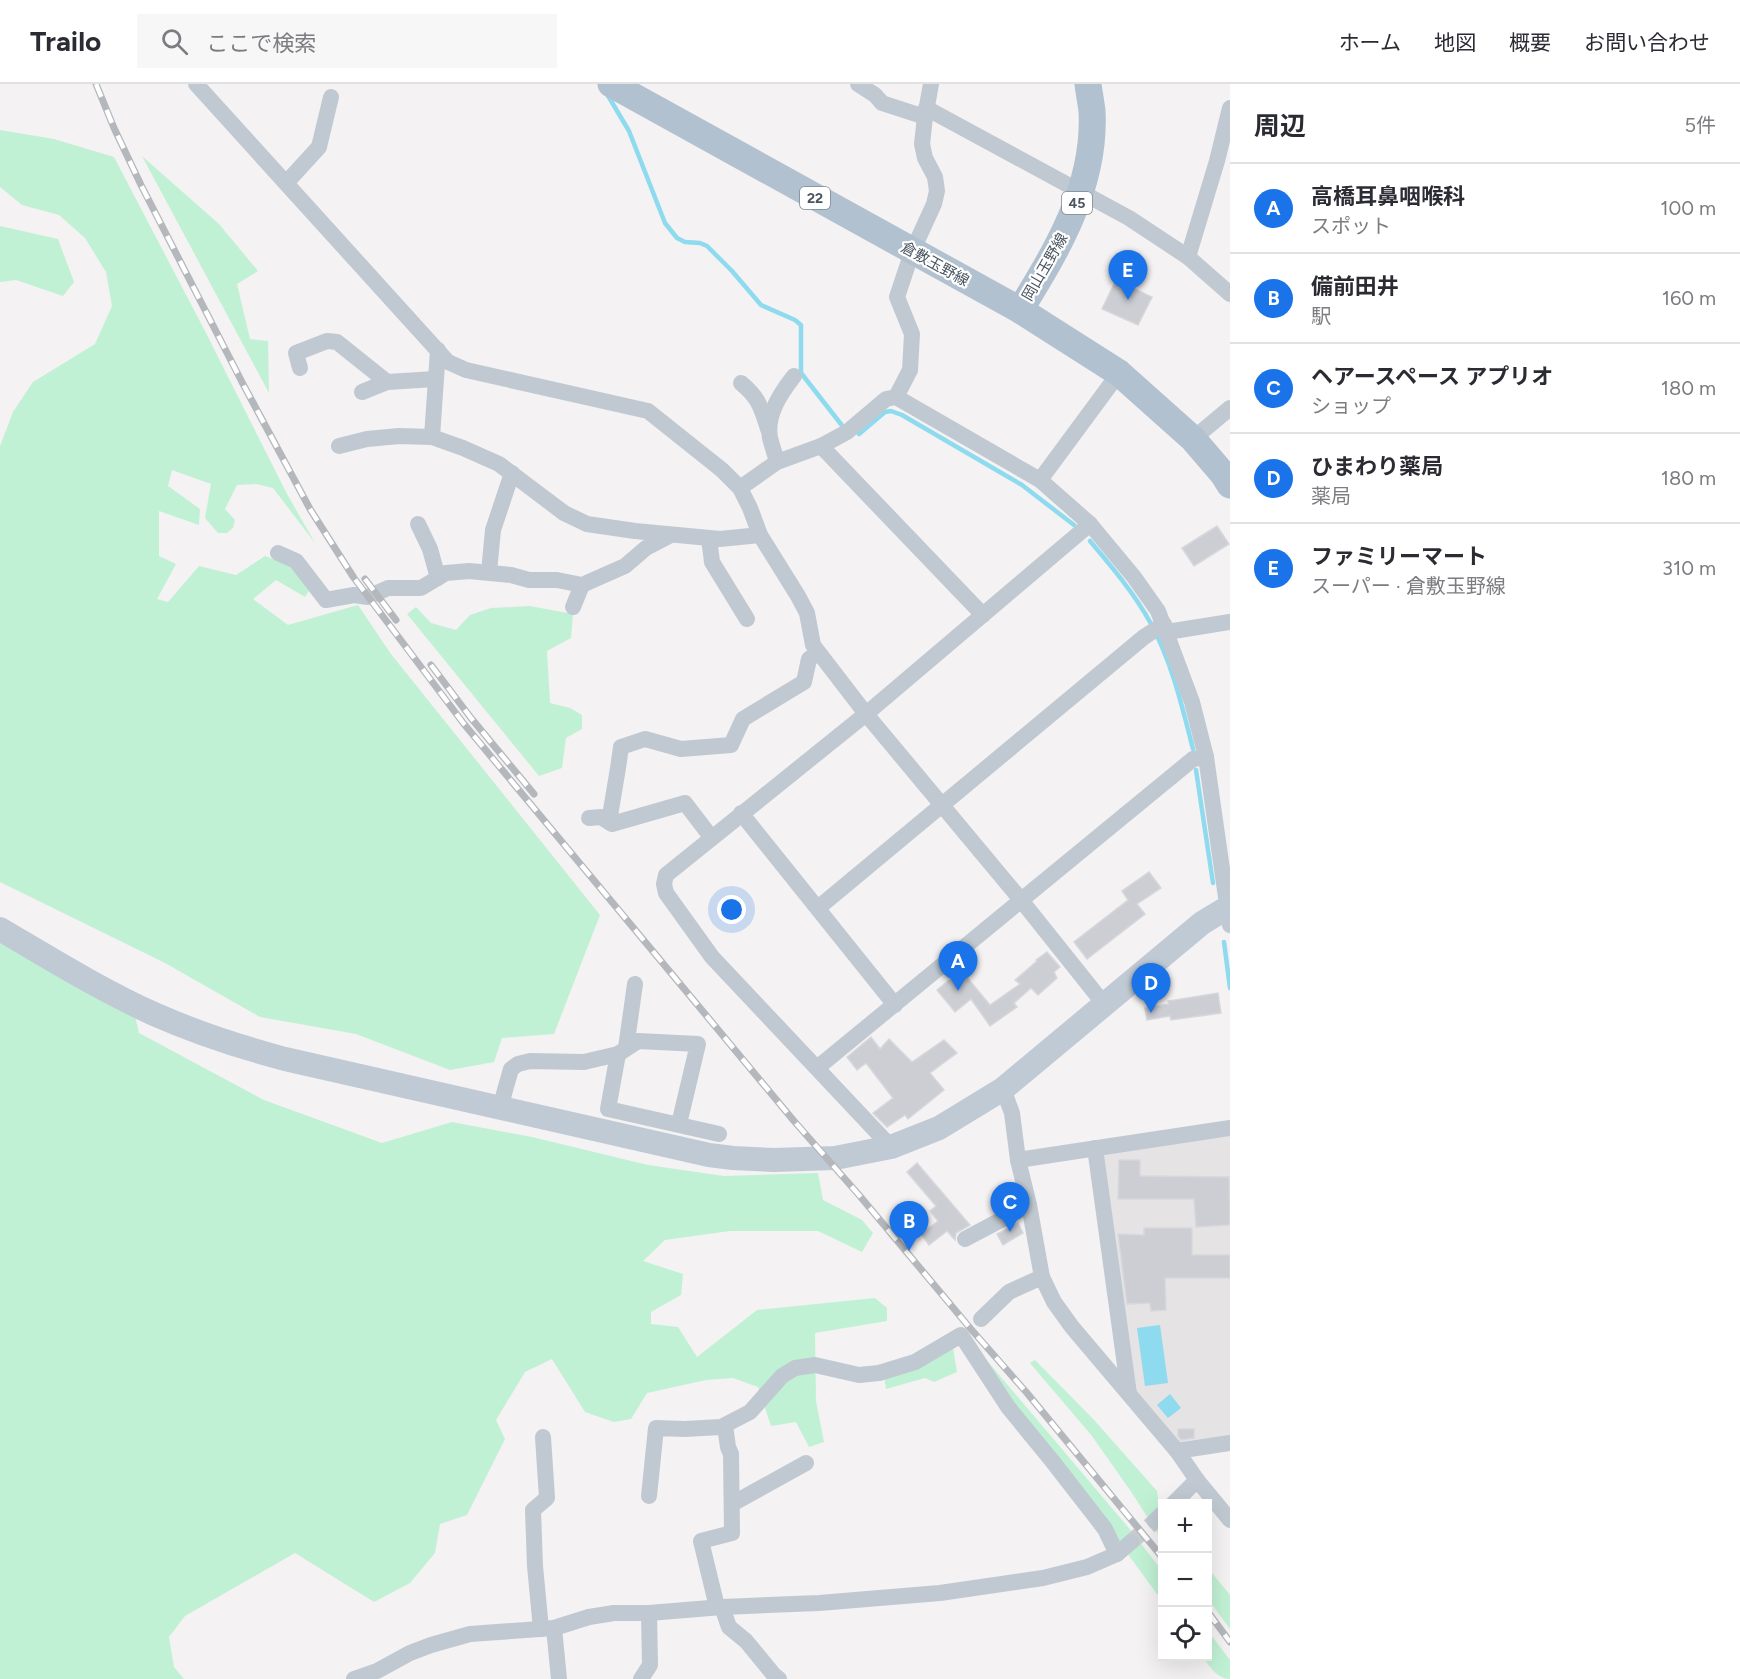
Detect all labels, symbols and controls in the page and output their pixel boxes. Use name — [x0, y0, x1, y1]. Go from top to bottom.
search box — [137, 14, 557, 68]
text: Trailo — [30, 24, 101, 58]
icon: search — [158, 25, 191, 58]
text: ここで検索 — [206, 30, 316, 57]
text: ホーム — [1339, 30, 1401, 55]
text: 地図 — [1434, 30, 1476, 55]
text: 概要 — [1509, 30, 1551, 55]
text: お問い合わせ — [1584, 30, 1710, 55]
text: 周辺 — [1254, 110, 1306, 142]
text: 5件 — [1685, 113, 1716, 137]
text: 高橋耳鼻咽喉科 — [1311, 183, 1465, 210]
road number: 22 — [800, 187, 830, 209]
road number: 45 — [1062, 192, 1092, 214]
text: A — [1266, 196, 1281, 220]
text: 100 m — [1660, 196, 1716, 220]
text: スポット — [1311, 214, 1391, 238]
street label: 岡山玉野線 — [1018, 230, 1072, 304]
street label: 倉敷玉野線 — [898, 238, 972, 290]
pin: E — [1108, 250, 1148, 300]
text: 備前田井 — [1311, 273, 1399, 300]
text: B — [1267, 286, 1280, 310]
text: 160 m — [1662, 286, 1716, 310]
text: 駅 — [1311, 304, 1331, 328]
text: ヘアースペース アプリオ — [1311, 363, 1553, 390]
text: C — [1266, 376, 1281, 400]
text: 180 m — [1661, 376, 1716, 400]
text: ショップ — [1311, 394, 1391, 418]
text: ひまわり薬局 — [1311, 453, 1443, 480]
text: D — [1267, 466, 1281, 490]
text: 180 m — [1661, 466, 1716, 490]
text: 薬局 — [1311, 484, 1351, 508]
text: ファミリーマート — [1311, 543, 1487, 570]
text: E — [1268, 556, 1279, 580]
text: 310 m — [1662, 556, 1716, 580]
text: スーパー · 倉敷玉野線 — [1311, 574, 1506, 598]
your location — [717, 895, 746, 924]
pin: A — [938, 942, 978, 991]
pin: D — [1132, 964, 1170, 1013]
pin: C — [990, 1182, 1030, 1232]
pin: B — [890, 1202, 928, 1251]
map controls — [1158, 1499, 1212, 1661]
button: + — [1158, 1499, 1212, 1553]
button: − — [1158, 1553, 1212, 1607]
button: locate — [1158, 1607, 1212, 1661]

